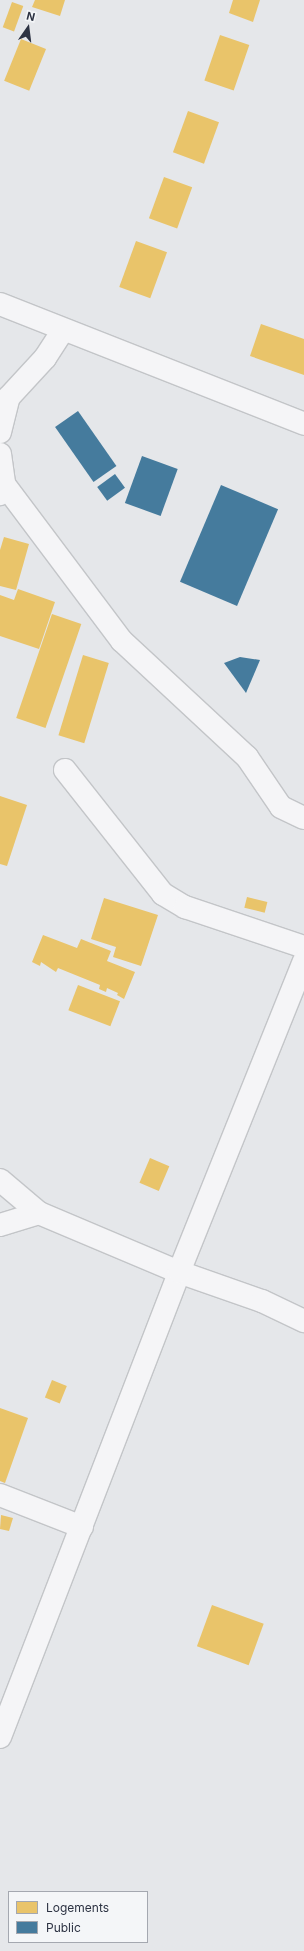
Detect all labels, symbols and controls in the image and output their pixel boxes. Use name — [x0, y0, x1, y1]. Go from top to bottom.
north arrow — [8, 8, 48, 48]
text: N — [25, 9, 37, 24]
legend — [8, 1891, 148, 1943]
text: Logements — [46, 1900, 109, 1915]
text: Public — [46, 1920, 81, 1935]

